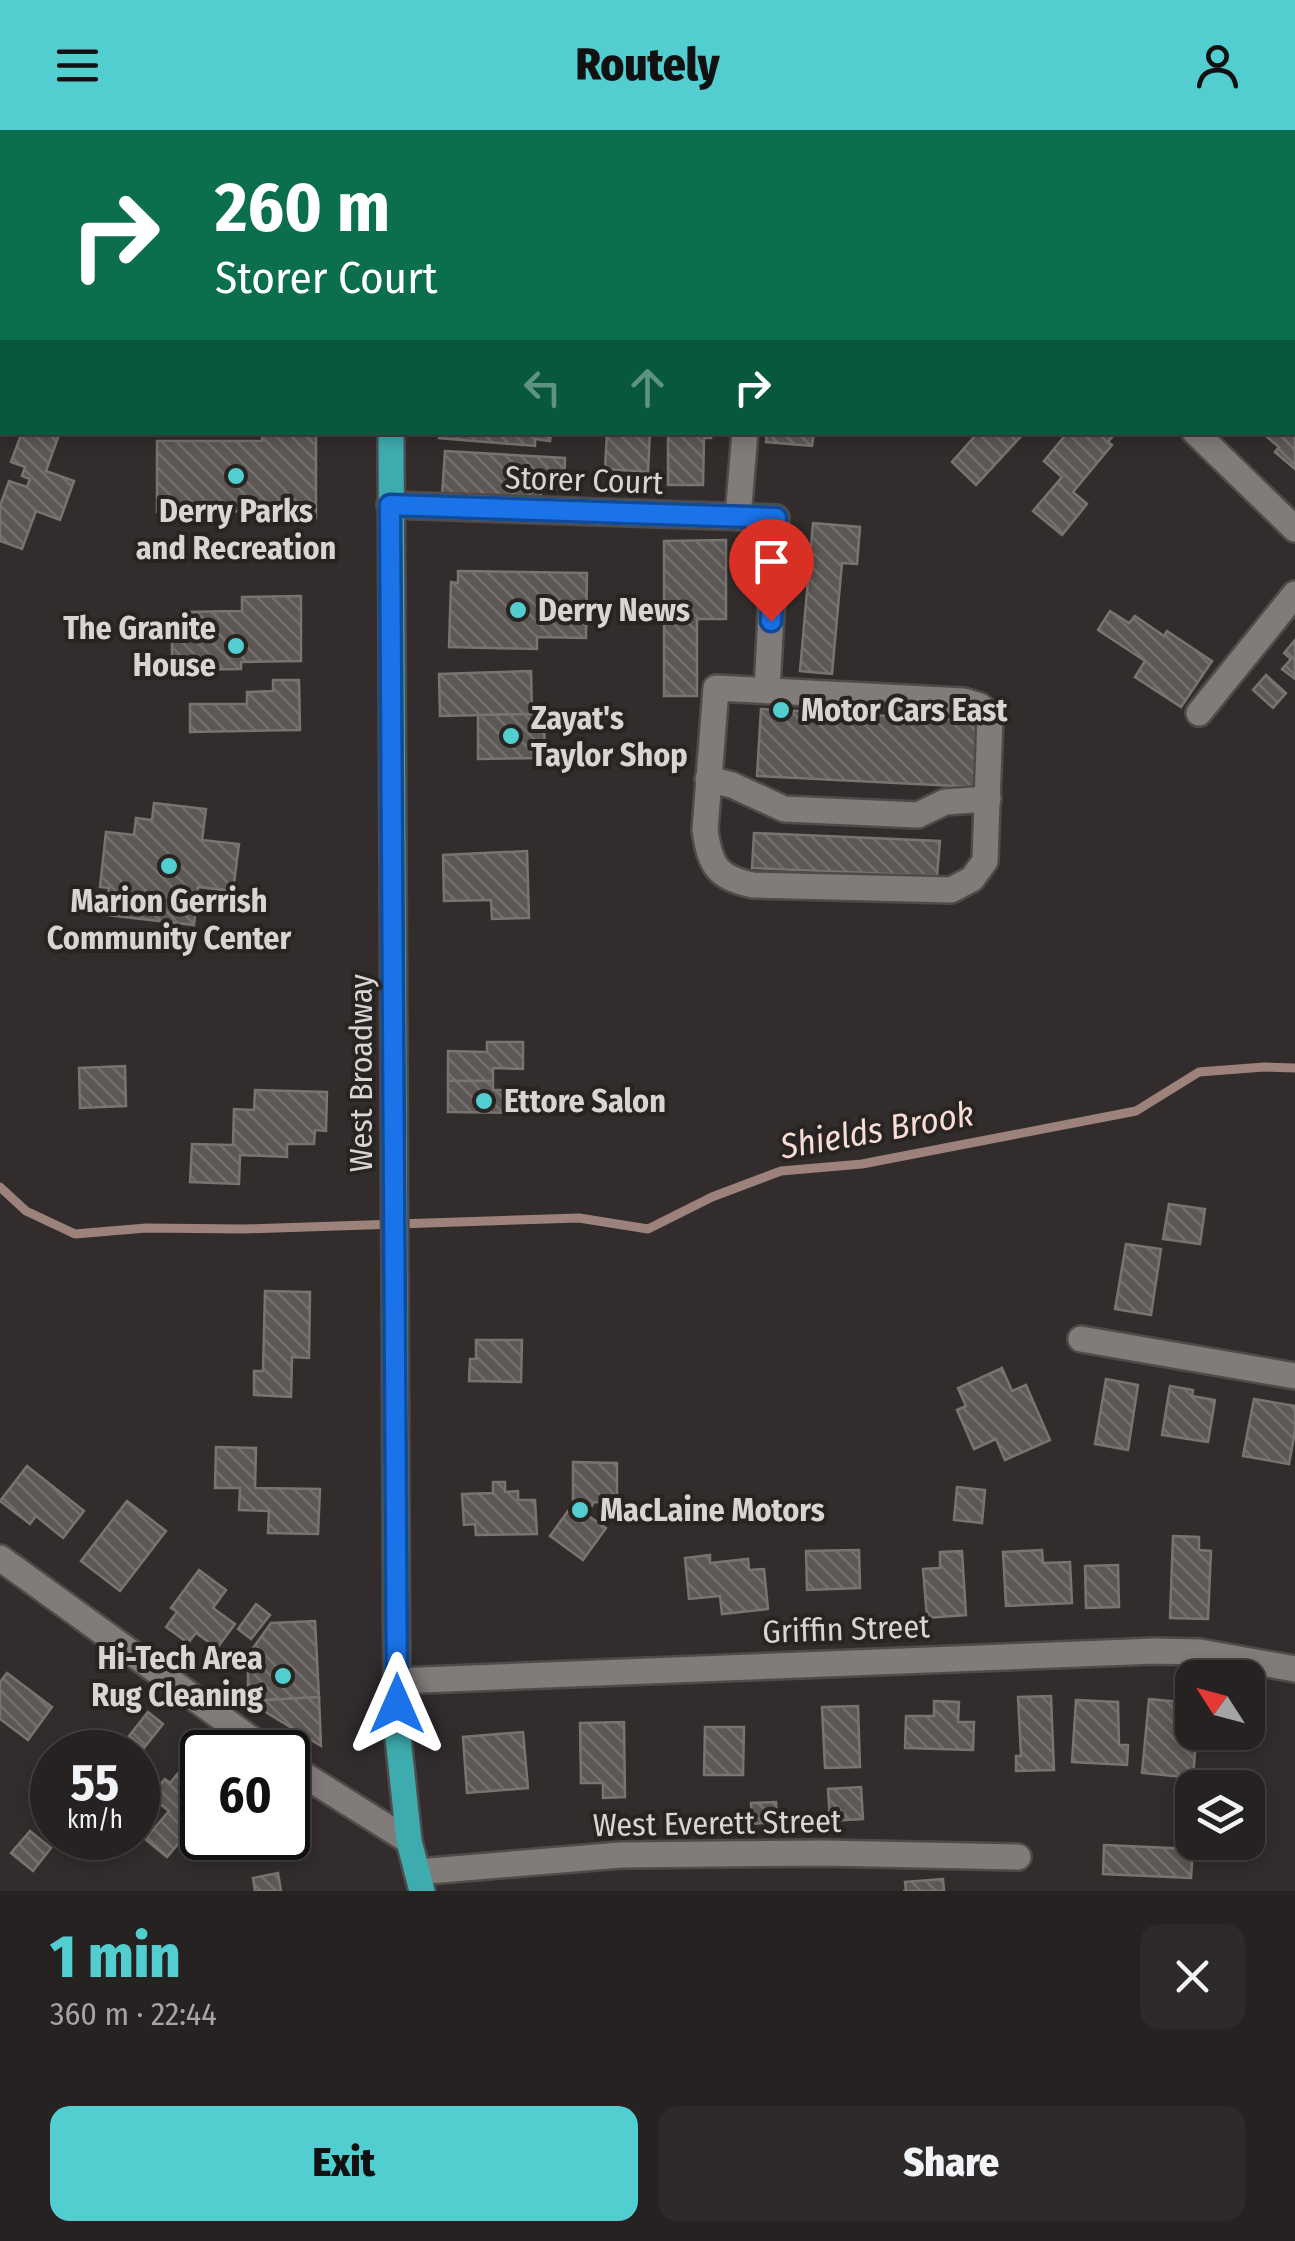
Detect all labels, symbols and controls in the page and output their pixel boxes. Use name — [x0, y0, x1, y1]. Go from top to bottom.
icon: menu — [50, 38, 105, 93]
text: Routely — [575, 38, 720, 92]
icon: person — [1190, 38, 1245, 93]
text: 260 m — [215, 166, 390, 250]
icon: right — [50, 170, 180, 300]
text: Storer Court — [215, 251, 438, 305]
icon: left — [515, 360, 570, 415]
icon: ahead — [620, 360, 675, 415]
icon: right — [725, 360, 780, 415]
street label: Storer Court — [504, 458, 664, 502]
marker: Derry Parks and Recreation — [225, 465, 247, 487]
place label: Derry Parks and Recreation — [136, 492, 336, 567]
pin — [729, 519, 814, 622]
icon: arrive — [744, 534, 799, 589]
place label: Derry News — [538, 591, 690, 629]
marker: Derry News — [507, 599, 529, 621]
place label: The Granite House — [63, 609, 216, 684]
marker: The Granite House — [225, 635, 247, 657]
place label: Motor Cars East — [801, 691, 1008, 729]
place label: Zayat's Taylor Shop — [531, 699, 688, 774]
marker: Motor Cars East — [770, 699, 792, 721]
marker: Zayat's Taylor Shop — [500, 725, 522, 747]
marker: Marion Gerrish Community Center — [158, 855, 180, 877]
place label: Marion Gerrish Community Center — [47, 882, 292, 957]
street label: West Broadway — [342, 973, 380, 1172]
place label: Ettore Salon — [504, 1082, 666, 1120]
marker: Ettore Salon — [473, 1090, 495, 1112]
water label: Shields Brook — [776, 1092, 977, 1168]
place label: MacLaine Motors — [600, 1491, 825, 1529]
marker: MacLaine Motors — [569, 1499, 591, 1521]
street label: Griffin Street — [762, 1607, 931, 1651]
place label: Hi-Tech Area Rug Cleaning — [91, 1639, 263, 1714]
position arrow — [345, 1652, 449, 1756]
north arrow — [1175, 1660, 1265, 1750]
map controls — [1175, 1660, 1265, 1860]
marker: Hi-Tech Area Rug Cleaning — [272, 1665, 294, 1687]
speed limit sign: 60 — [180, 1730, 310, 1860]
text: 55 — [71, 1753, 119, 1813]
button: layers — [1175, 1770, 1265, 1860]
street label: West Everett Street — [592, 1802, 842, 1844]
text: km/h — [67, 1805, 123, 1835]
text: 1 min — [50, 1921, 181, 1993]
button: close — [1140, 1924, 1245, 2029]
text: 360 m · 22:44 — [50, 1995, 217, 2033]
button: Exit — [50, 2106, 638, 2221]
button: Share — [658, 2106, 1245, 2221]

